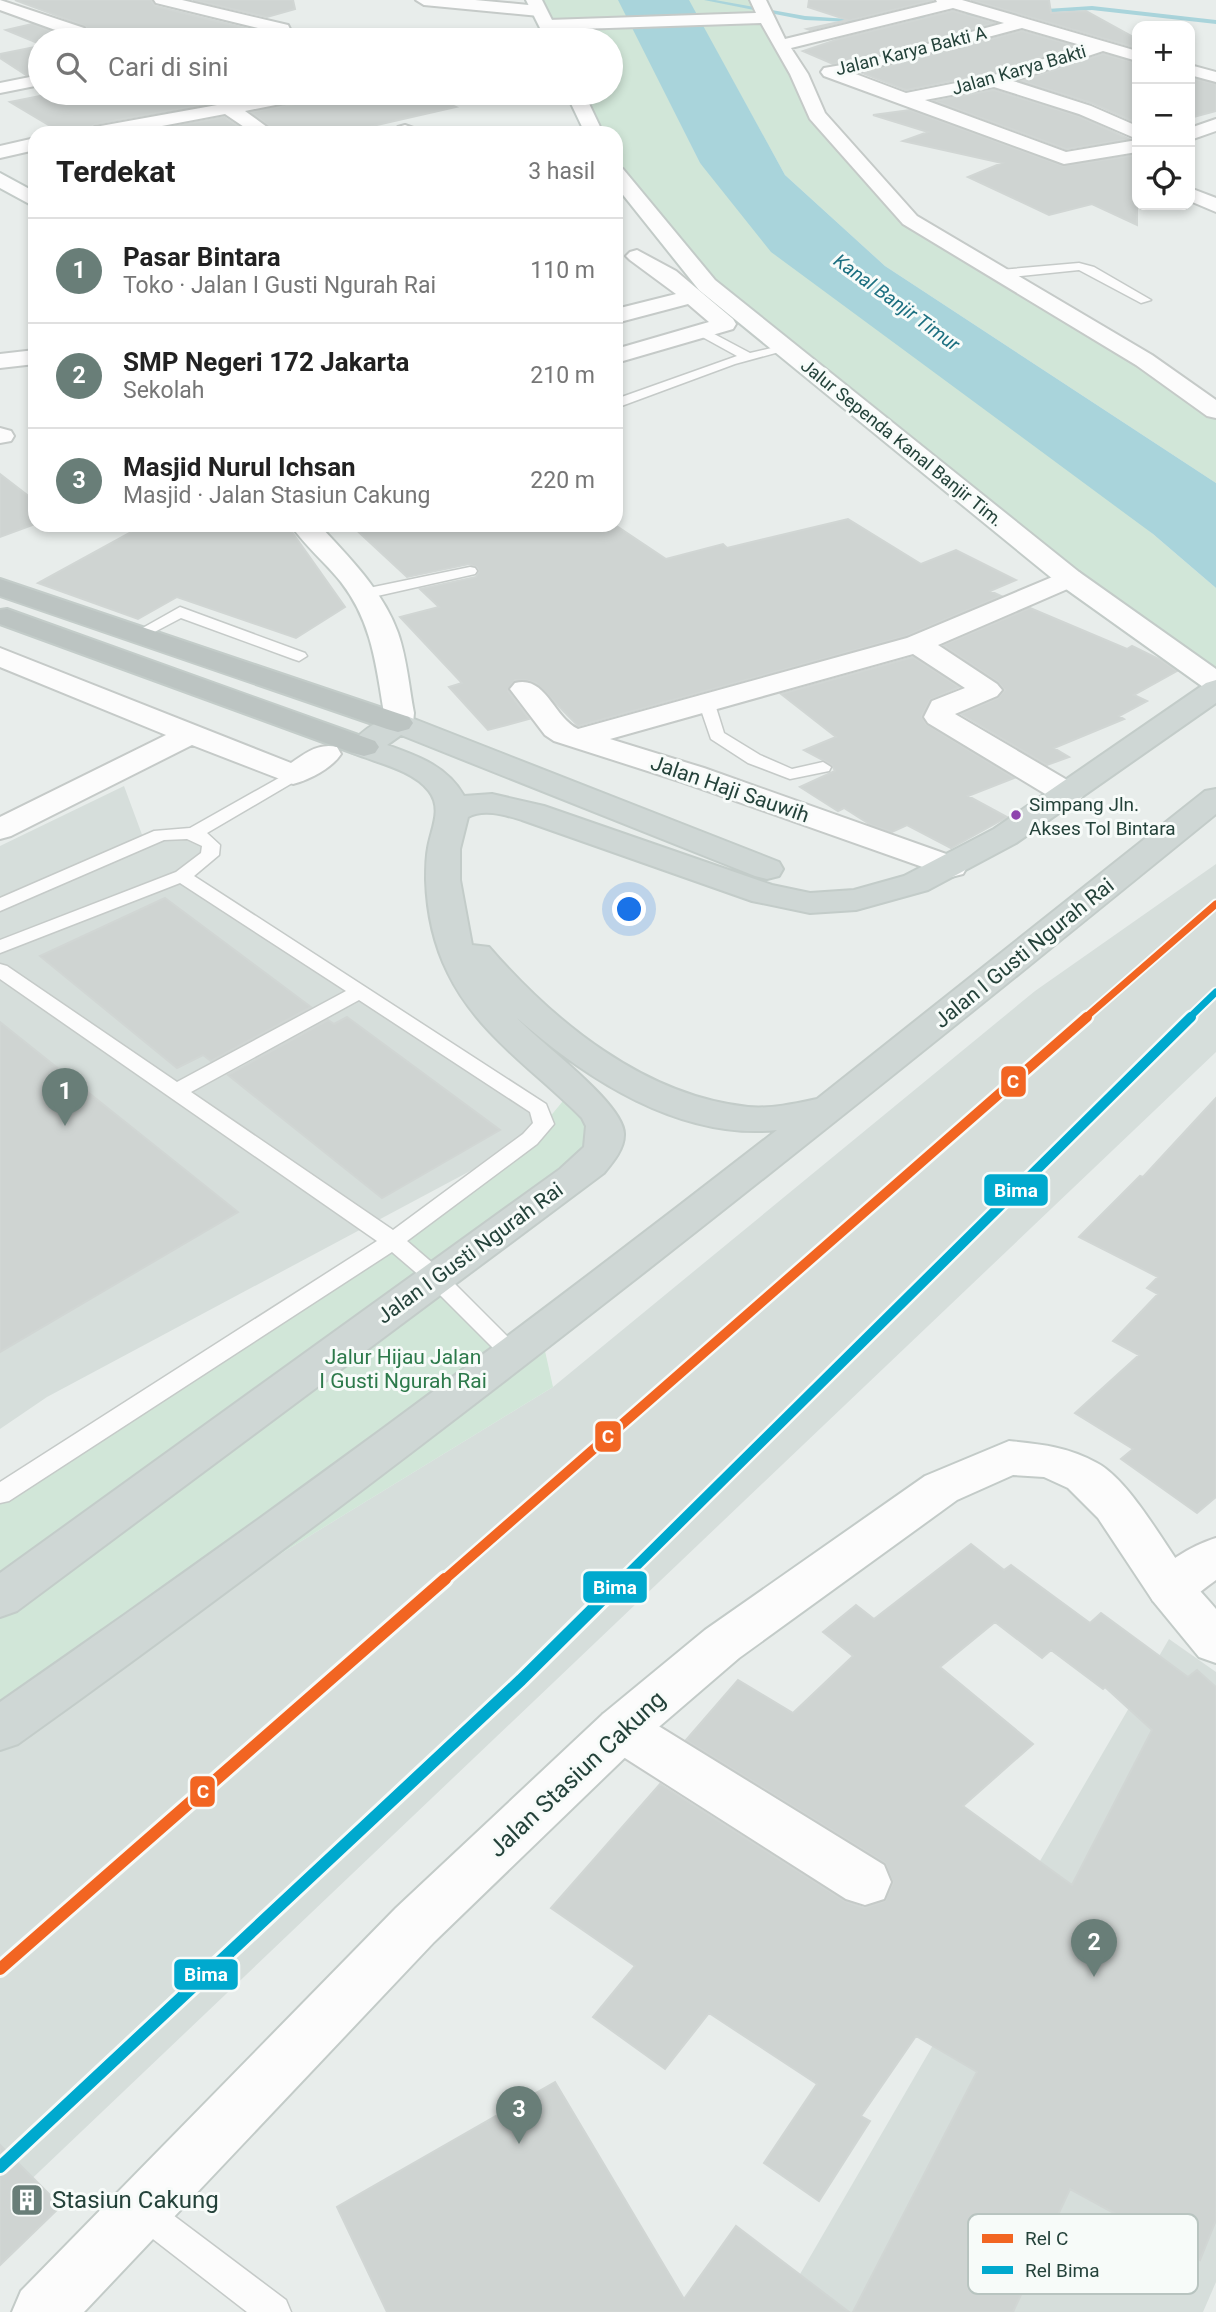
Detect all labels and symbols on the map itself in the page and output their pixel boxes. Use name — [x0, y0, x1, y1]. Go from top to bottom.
street label: Jalan Karya Bakti A — [833, 22, 989, 79]
street label: Jalan Karya Bakti — [949, 40, 1088, 99]
water label: Kanal Banjir Timur — [829, 249, 965, 356]
street label: Jalur Sependa Kanal Banjir Tim. — [797, 355, 1008, 531]
street label: Jalan Haji Sauwih — [648, 751, 812, 827]
place label: Simpang Jln. Akses Tol Bintara — [1029, 793, 1176, 840]
marker: Simpang Jln. Akses Tol Bintara — [1009, 808, 1023, 822]
street label: Jalan I Gusti Ngurah Rai — [929, 873, 1119, 1033]
your location — [612, 892, 646, 926]
line badge: C — [1000, 1065, 1027, 1098]
pin: 1 — [42, 1068, 88, 1126]
text: C — [1007, 1070, 1019, 1093]
line badge: Bima — [983, 1173, 1049, 1207]
street label: Jalan I Gusti Ngurah Rai — [372, 1177, 568, 1329]
text: Bima — [994, 1179, 1038, 1202]
park label: Jalur Hijau Jalan I Gusti Ngurah Rai — [319, 1345, 487, 1393]
line badge: C — [594, 1420, 622, 1453]
text: C — [602, 1425, 614, 1448]
line badge: Bima — [582, 1570, 648, 1604]
text: Bima — [593, 1576, 637, 1599]
street label: Jalan Stasiun Cakung — [483, 1685, 671, 1863]
line badge: C — [189, 1775, 216, 1808]
text: C — [197, 1780, 209, 1803]
pin: 2 — [1071, 1919, 1117, 1977]
line badge: Bima — [173, 1958, 239, 1991]
text: Bima — [184, 1963, 228, 1986]
pin: 3 — [496, 2086, 542, 2144]
building icon: Stasiun Cakung — [8, 2181, 46, 2219]
place label: Stasiun Cakung — [52, 2186, 219, 2214]
legend — [968, 2214, 1198, 2294]
text: Rel C — [1025, 2227, 1068, 2250]
text: Rel Bima — [1025, 2259, 1100, 2282]

